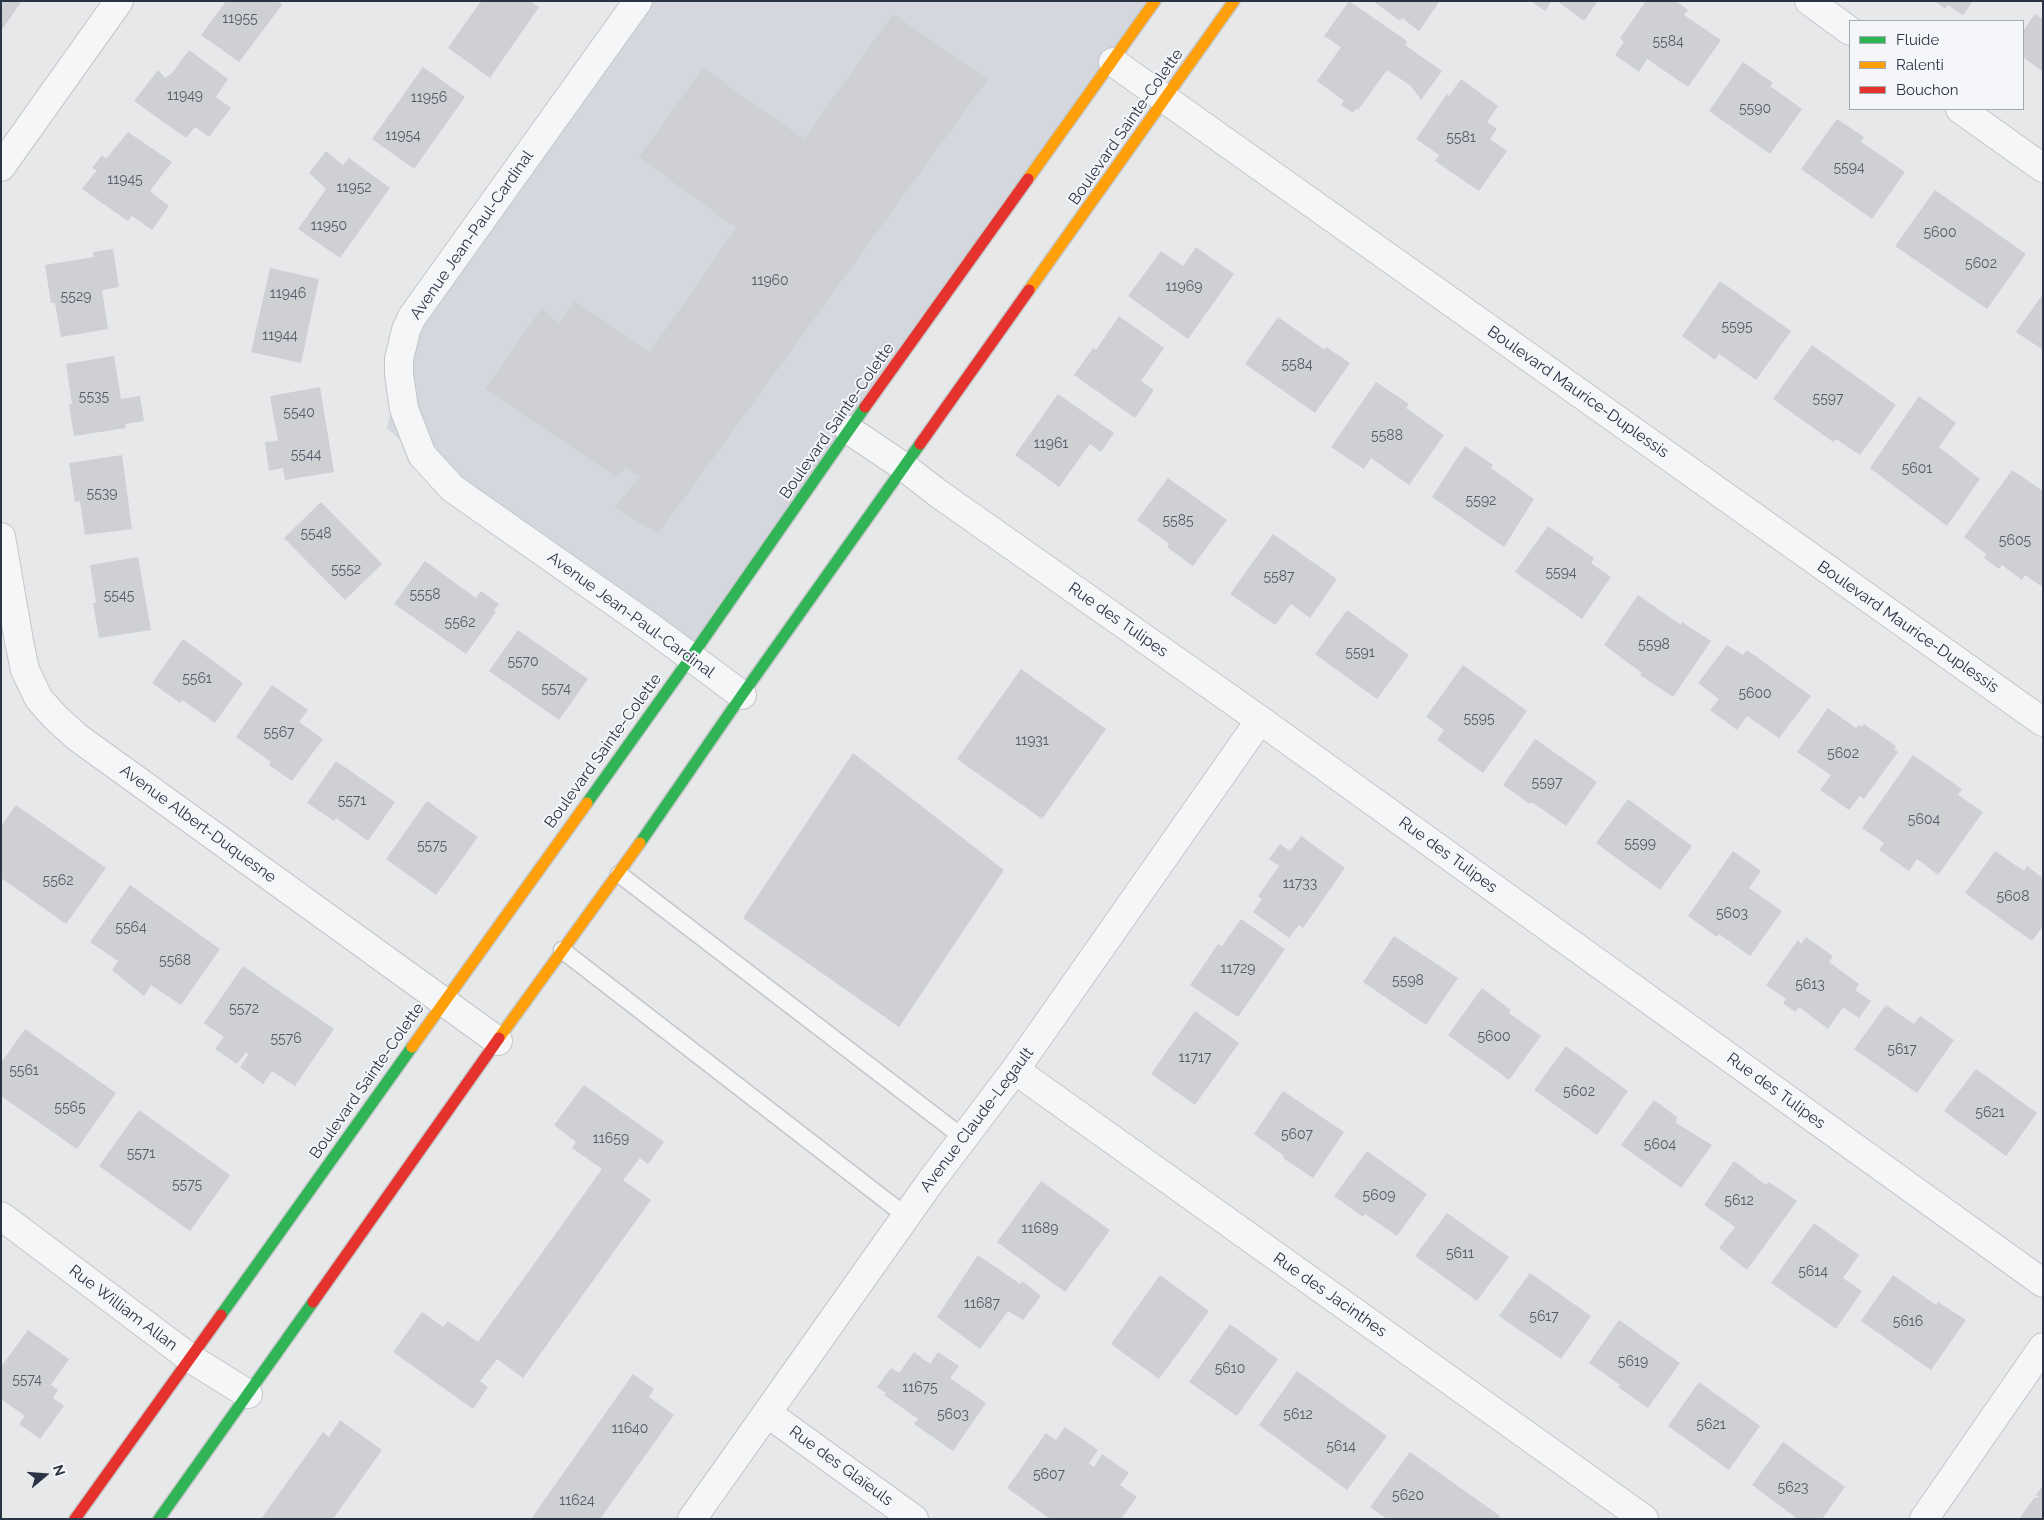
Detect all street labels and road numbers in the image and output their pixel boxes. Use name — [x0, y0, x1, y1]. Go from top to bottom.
street label: Boulevard Sainte-Colette — [1065, 45, 1187, 209]
street label: Avenue Jean-Paul-Cardinal — [406, 147, 538, 323]
street label: Boulevard Maurice-Duplessis — [1484, 322, 1672, 462]
street label: Boulevard Sainte-Colette — [776, 339, 898, 503]
street label: Avenue Jean-Paul-Cardinal — [544, 548, 718, 682]
street label: Boulevard Maurice-Duplessis — [1814, 557, 2002, 697]
street label: Rue des Tulipes — [1064, 579, 1172, 661]
street label: Boulevard Sainte-Colette — [540, 670, 666, 832]
street label: Avenue Albert-Duquesne — [116, 761, 280, 887]
street label: Rue des Tulipes — [1395, 813, 1501, 897]
street label: Boulevard Sainte-Colette — [306, 999, 428, 1163]
street label: Avenue Claude-Legault — [916, 1044, 1038, 1196]
street label: Rue des Tulipes — [1723, 1049, 1829, 1133]
street label: Rue des Jacinthes — [1270, 1249, 1390, 1341]
street label: Rue William Allan — [65, 1261, 181, 1355]
street label: Rue des Glaïeuls — [785, 1422, 897, 1510]

